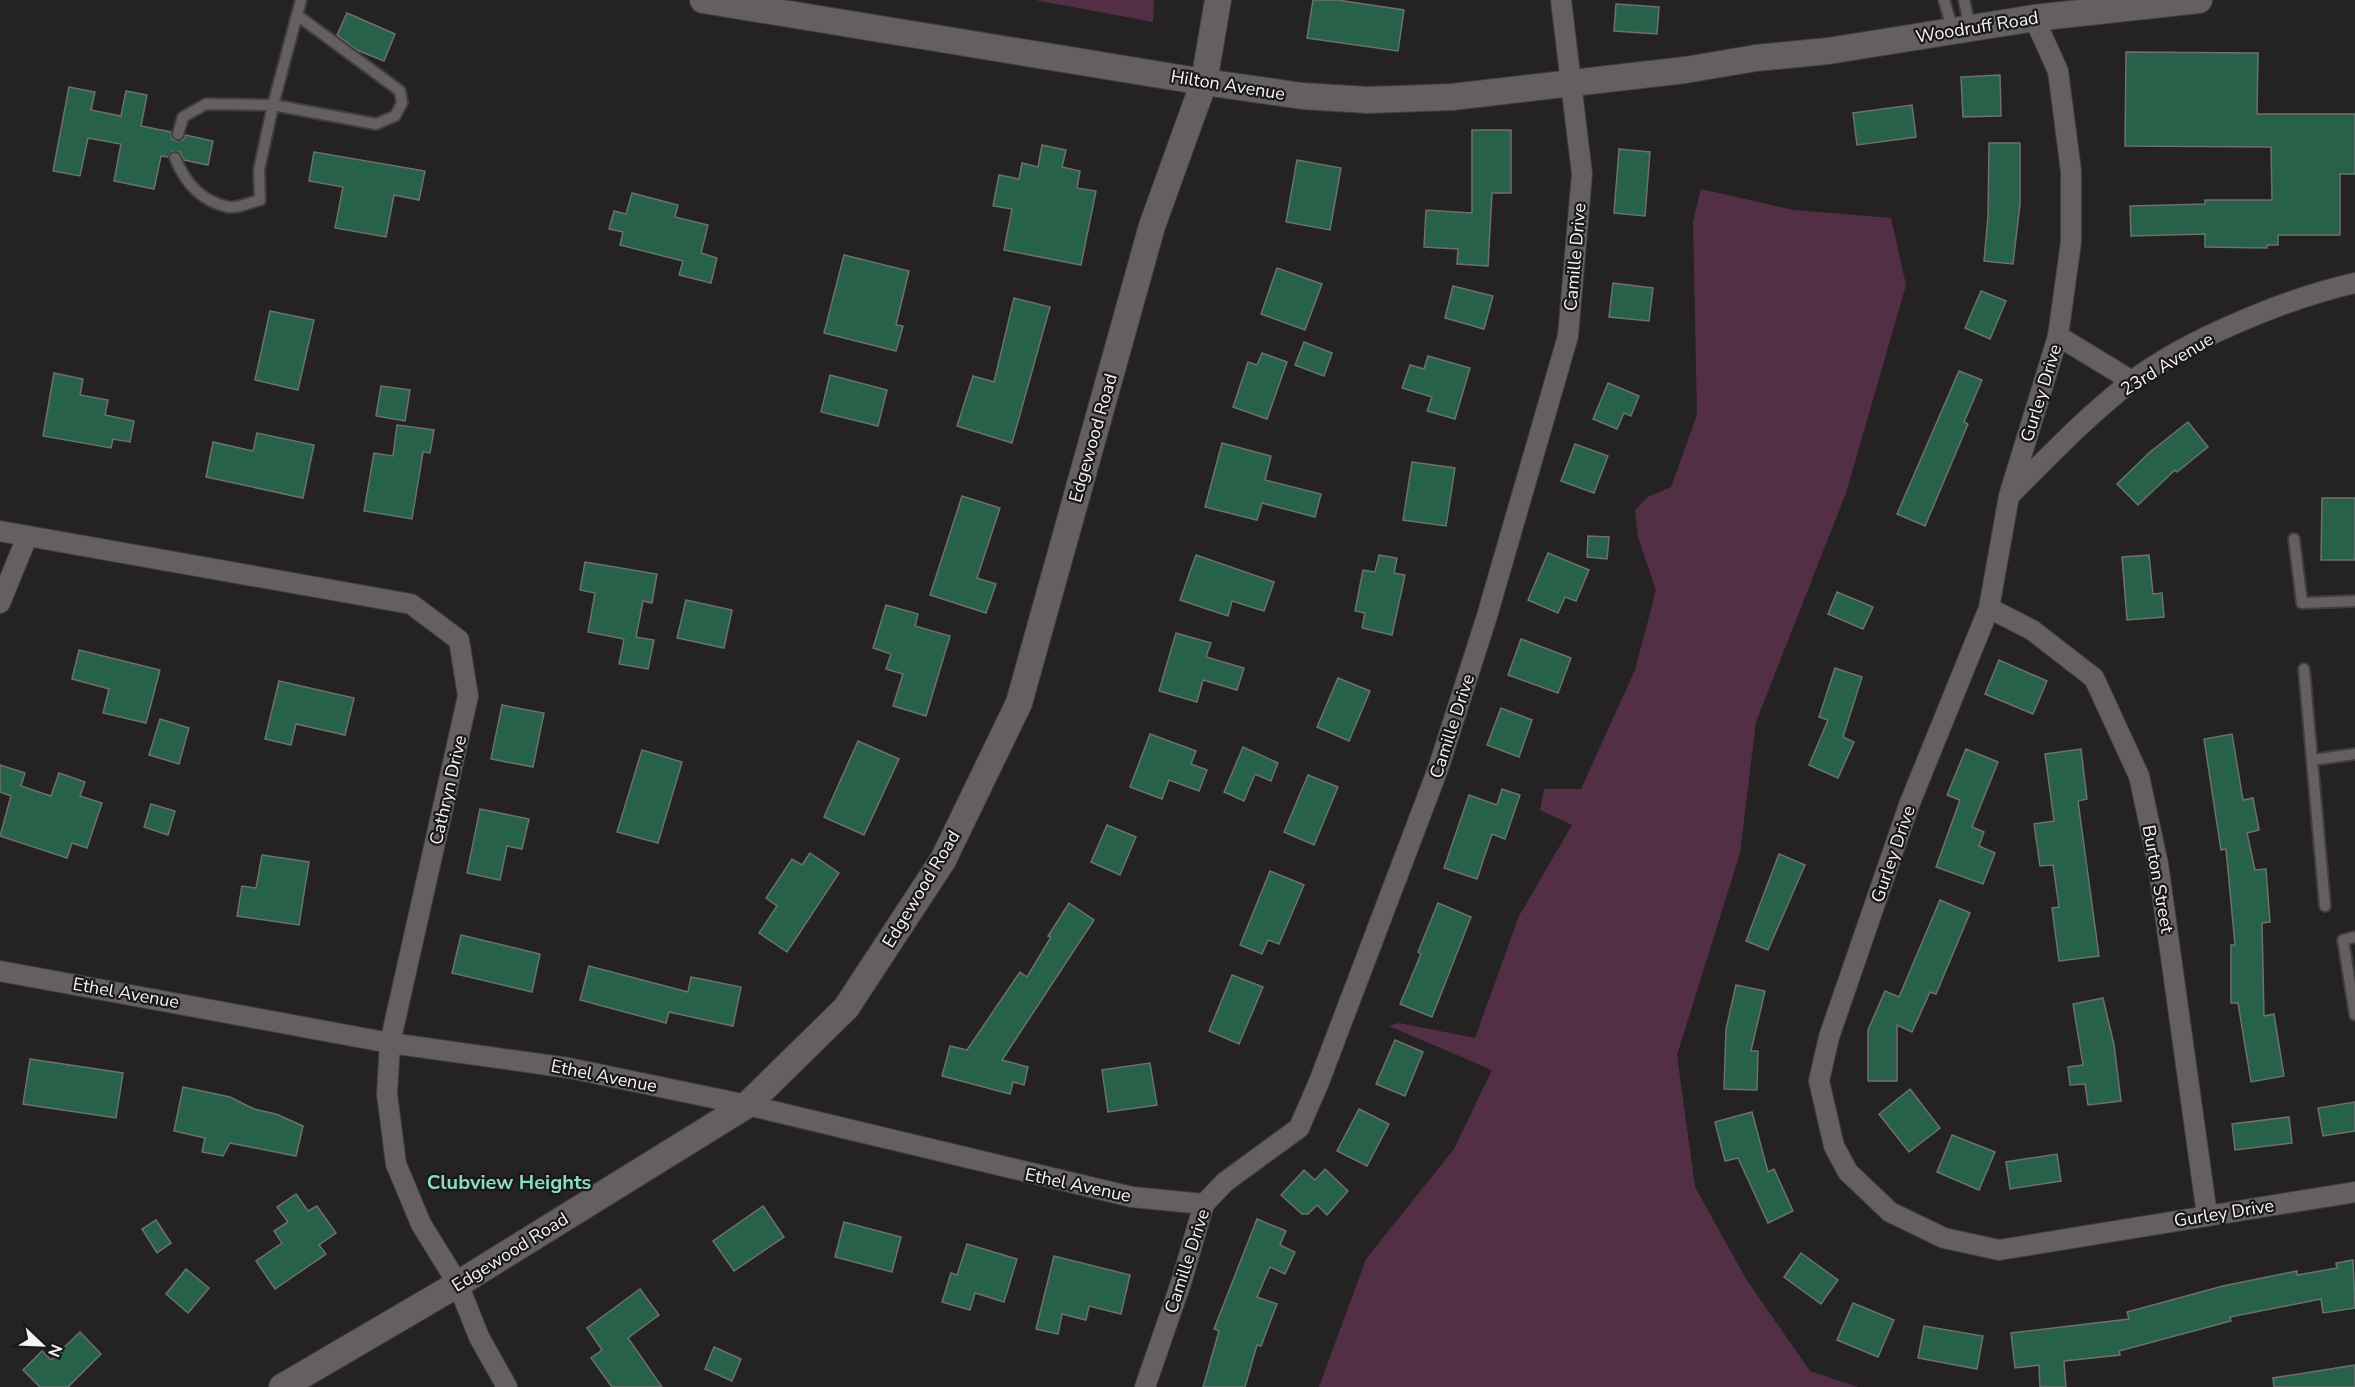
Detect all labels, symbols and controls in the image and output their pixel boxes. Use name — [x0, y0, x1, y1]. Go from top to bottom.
street label: Woodruff Road — [1914, 5, 2040, 49]
street label: Hilton Avenue — [1169, 64, 1287, 106]
street label: Camille Drive — [1558, 202, 1592, 312]
street label: 23rd Avenue — [2116, 327, 2218, 401]
street label: Gurley Drive — [2015, 341, 2067, 445]
street label: Edgewood Road — [1063, 371, 1123, 505]
street label: Camille Drive — [1424, 671, 1480, 781]
street label: Cathryn Drive — [424, 733, 472, 847]
street label: Gurley Drive — [1865, 802, 1921, 906]
street label: Burton Street — [2137, 823, 2179, 936]
street label: Edgewood Road — [876, 826, 966, 952]
street label: Ethel Avenue — [71, 972, 181, 1014]
street label: Ethel Avenue — [549, 1054, 659, 1098]
street label: Ethel Avenue — [1023, 1162, 1133, 1208]
district label: Clubview Heights — [427, 1169, 592, 1196]
street label: Gurley Drive — [2172, 1193, 2276, 1233]
street label: Camille Drive — [1159, 1206, 1215, 1316]
street label: Edgewood Road — [447, 1207, 573, 1297]
north arrow — [12, 1315, 72, 1375]
text: N — [42, 1341, 67, 1360]

